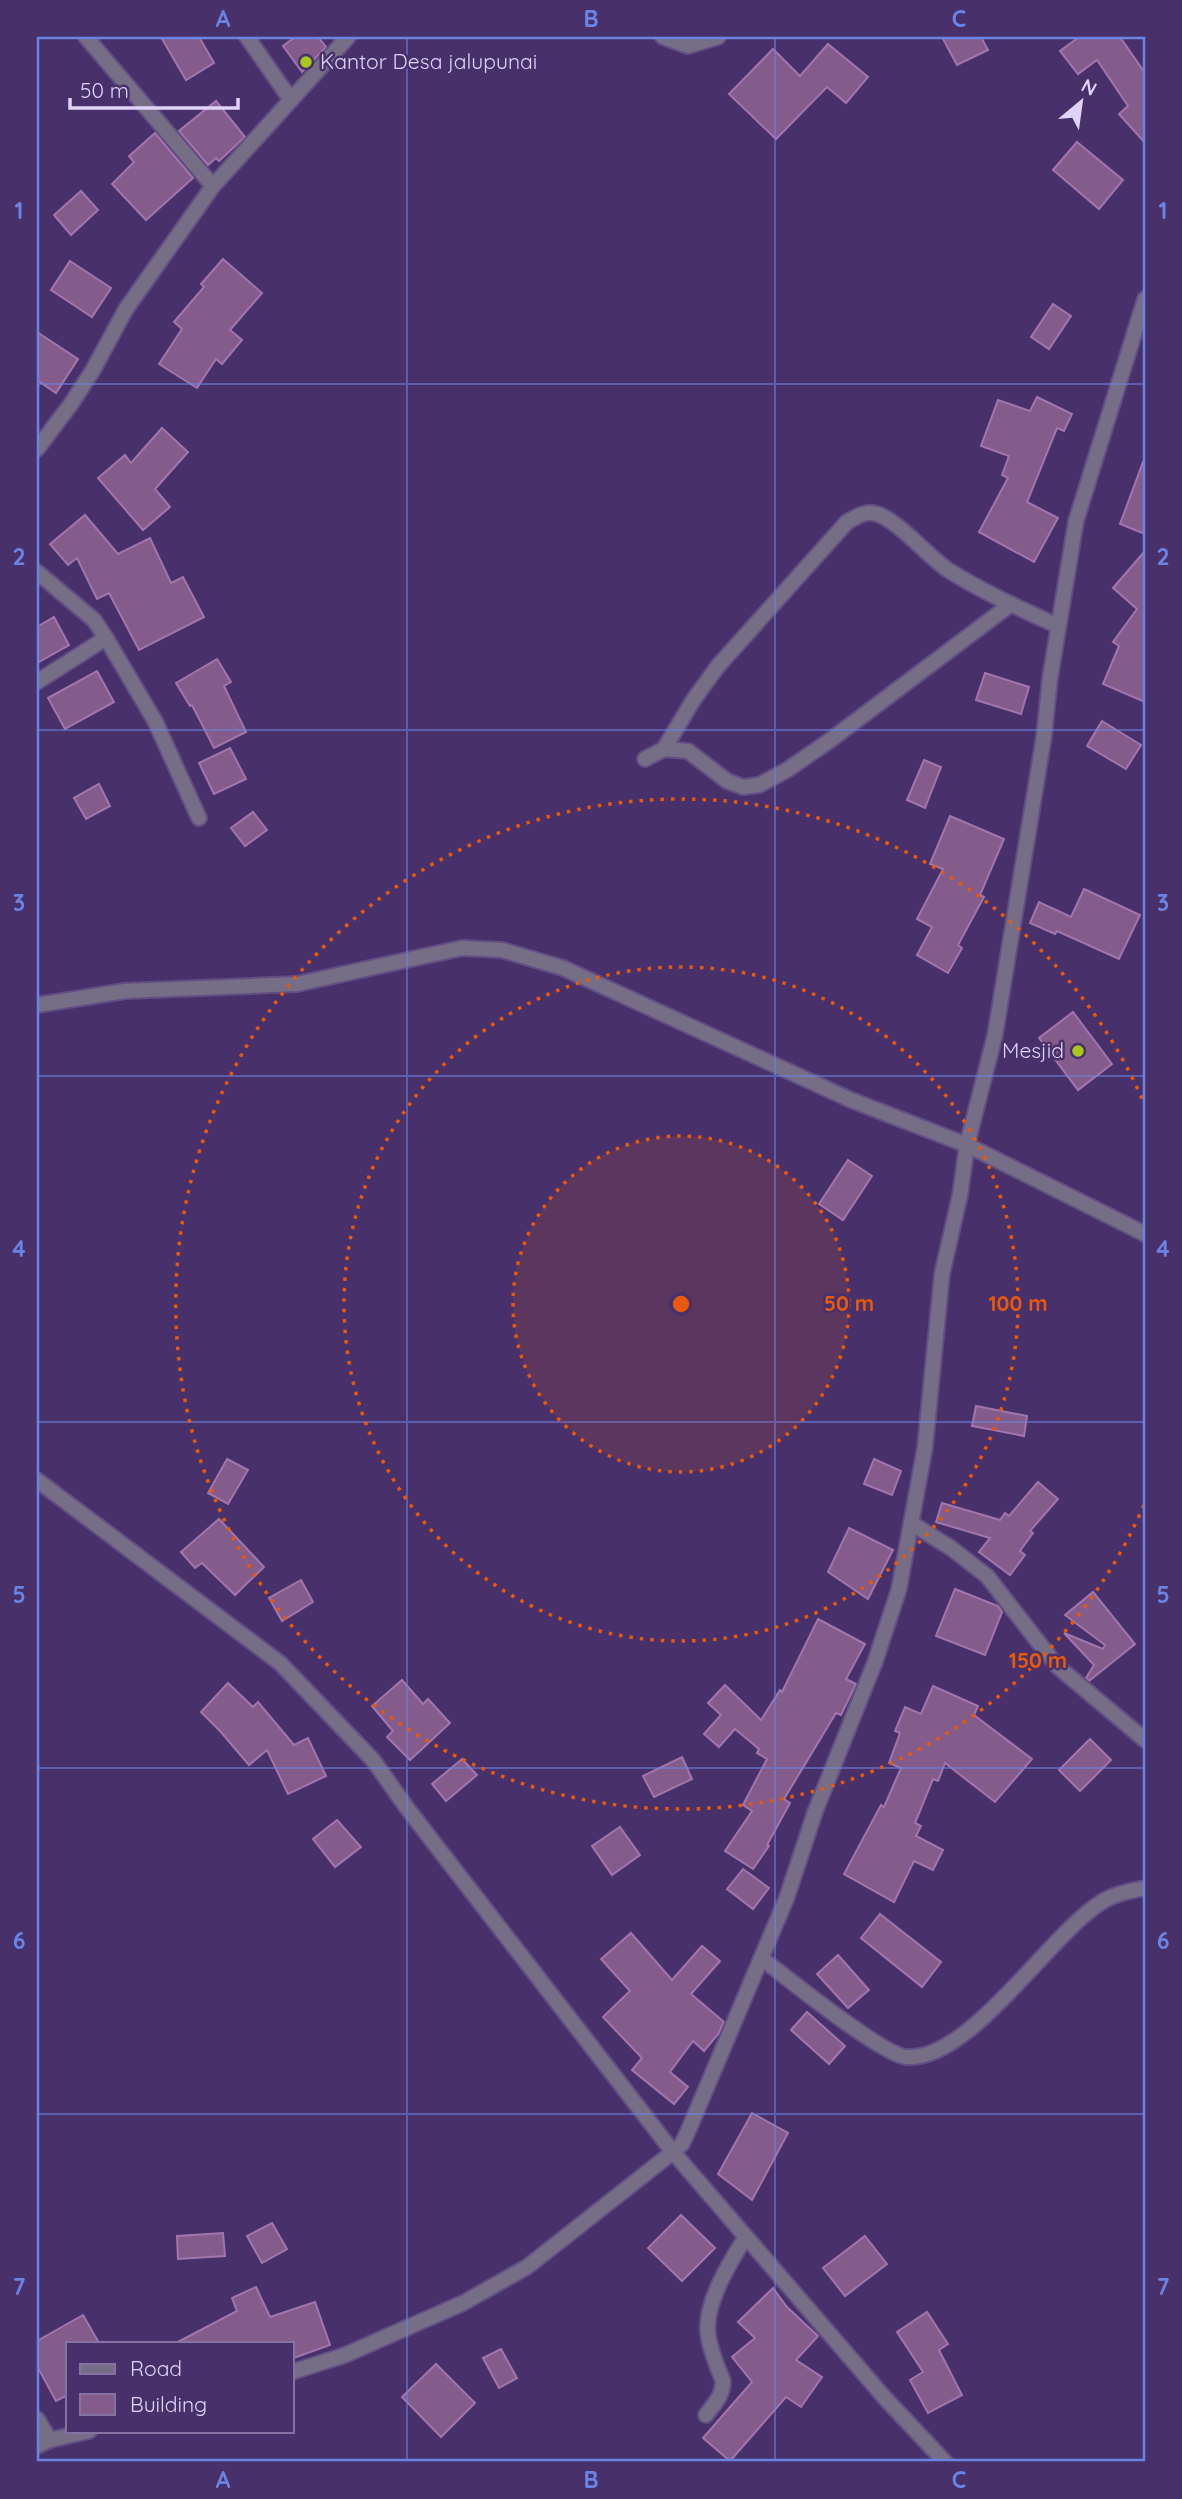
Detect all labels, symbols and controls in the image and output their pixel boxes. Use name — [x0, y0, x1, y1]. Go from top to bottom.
text: A — [216, 4, 231, 33]
text: B — [583, 4, 599, 33]
text: C — [952, 4, 966, 33]
place label: Kantor Desa jalupunai — [320, 48, 537, 74]
marker: Kantor Desa jalupunai — [298, 54, 314, 70]
scale bar — [70, 66, 238, 110]
north arrow — [1046, 66, 1116, 136]
text: N — [1077, 73, 1101, 101]
text: 50 m — [80, 77, 129, 103]
text: 1 — [15, 196, 23, 225]
text: 1 — [1159, 196, 1167, 225]
text: 2 — [12, 542, 26, 571]
text: 2 — [1156, 542, 1170, 571]
text: 3 — [13, 888, 25, 917]
text: 3 — [1157, 888, 1169, 917]
place label: Mesjid — [1002, 1037, 1064, 1063]
marker: Mesjid — [1070, 1043, 1086, 1059]
text: 4 — [12, 1234, 26, 1263]
text: 4 — [1156, 1234, 1170, 1263]
text: 50 m — [824, 1290, 874, 1316]
text: 100 m — [988, 1290, 1048, 1316]
centre of rings — [669, 1292, 693, 1316]
text: 5 — [12, 1580, 26, 1609]
text: 5 — [1156, 1580, 1170, 1609]
text: 150 m — [1009, 1647, 1067, 1673]
text: 6 — [13, 1926, 25, 1955]
text: 6 — [1157, 1926, 1169, 1955]
text: 7 — [13, 2272, 26, 2301]
text: 7 — [1157, 2272, 1170, 2301]
legend — [66, 2342, 294, 2432]
text: Road — [130, 2355, 182, 2381]
text: Building — [130, 2391, 207, 2417]
text: A — [216, 2465, 231, 2494]
text: B — [583, 2465, 599, 2494]
text: C — [952, 2465, 966, 2494]

